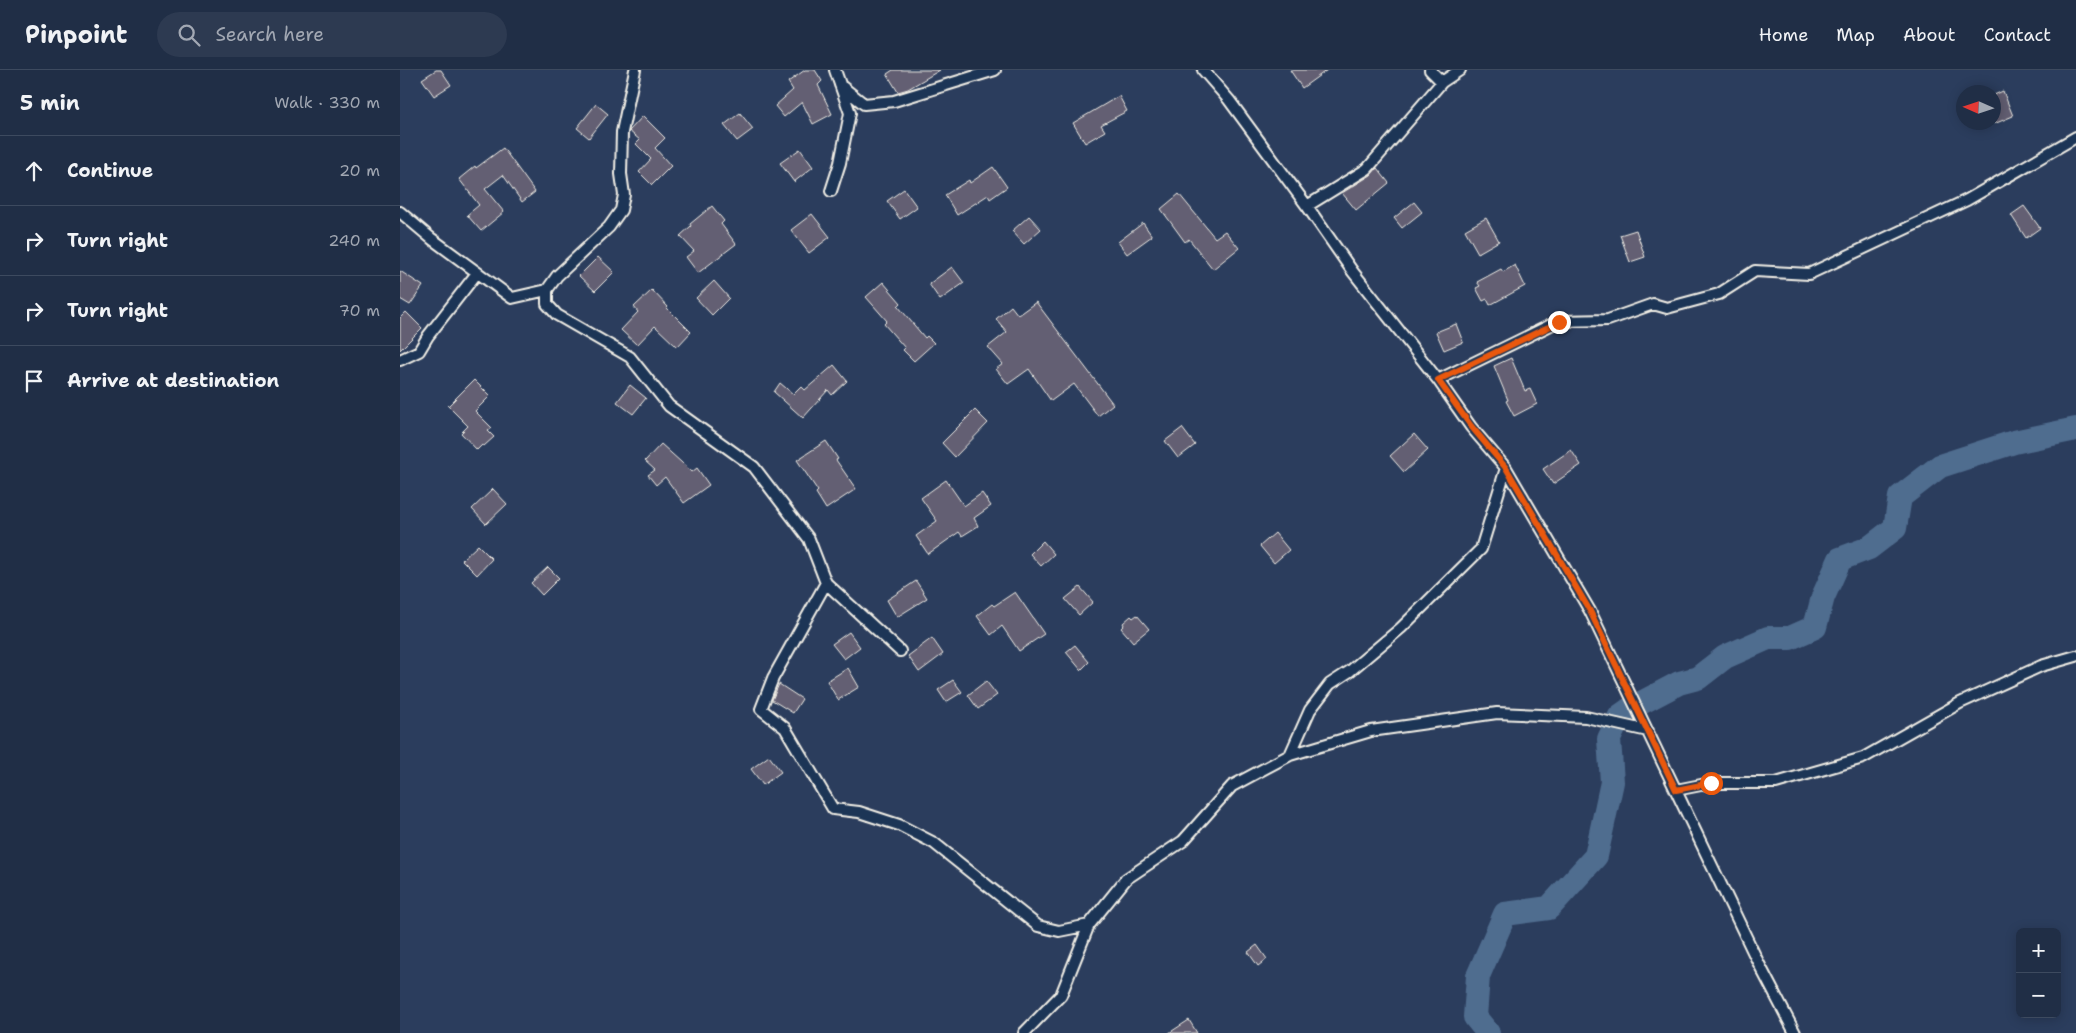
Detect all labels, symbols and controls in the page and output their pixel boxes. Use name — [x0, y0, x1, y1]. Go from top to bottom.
search box — [157, 12, 507, 57]
text: Pinpoint — [25, 19, 127, 51]
icon: search — [175, 21, 203, 49]
text: Search here — [215, 22, 324, 47]
text: Home — [1759, 23, 1808, 47]
text: Map — [1836, 23, 1875, 47]
text: About — [1903, 23, 1956, 47]
text: Contact — [1984, 23, 2051, 47]
north arrow — [1956, 85, 2001, 130]
text: 5 min — [20, 89, 80, 117]
text: Walk · 330 m — [274, 92, 380, 113]
icon: ahead — [20, 157, 48, 185]
text: Continue — [67, 158, 153, 183]
text: 20 m — [339, 160, 380, 181]
icon: right — [20, 227, 48, 255]
text: Turn right — [67, 228, 168, 253]
text: 240 m — [328, 230, 380, 251]
icon: right — [20, 297, 48, 325]
text: Turn right — [67, 298, 168, 323]
text: 70 m — [339, 300, 380, 321]
route end — [1548, 311, 1571, 334]
icon: arrive — [20, 367, 48, 395]
text: Arrive at destination — [67, 368, 279, 393]
route start — [1700, 772, 1723, 795]
map controls — [2016, 928, 2061, 1018]
button: + — [2016, 928, 2061, 973]
button: − — [2016, 973, 2061, 1018]

